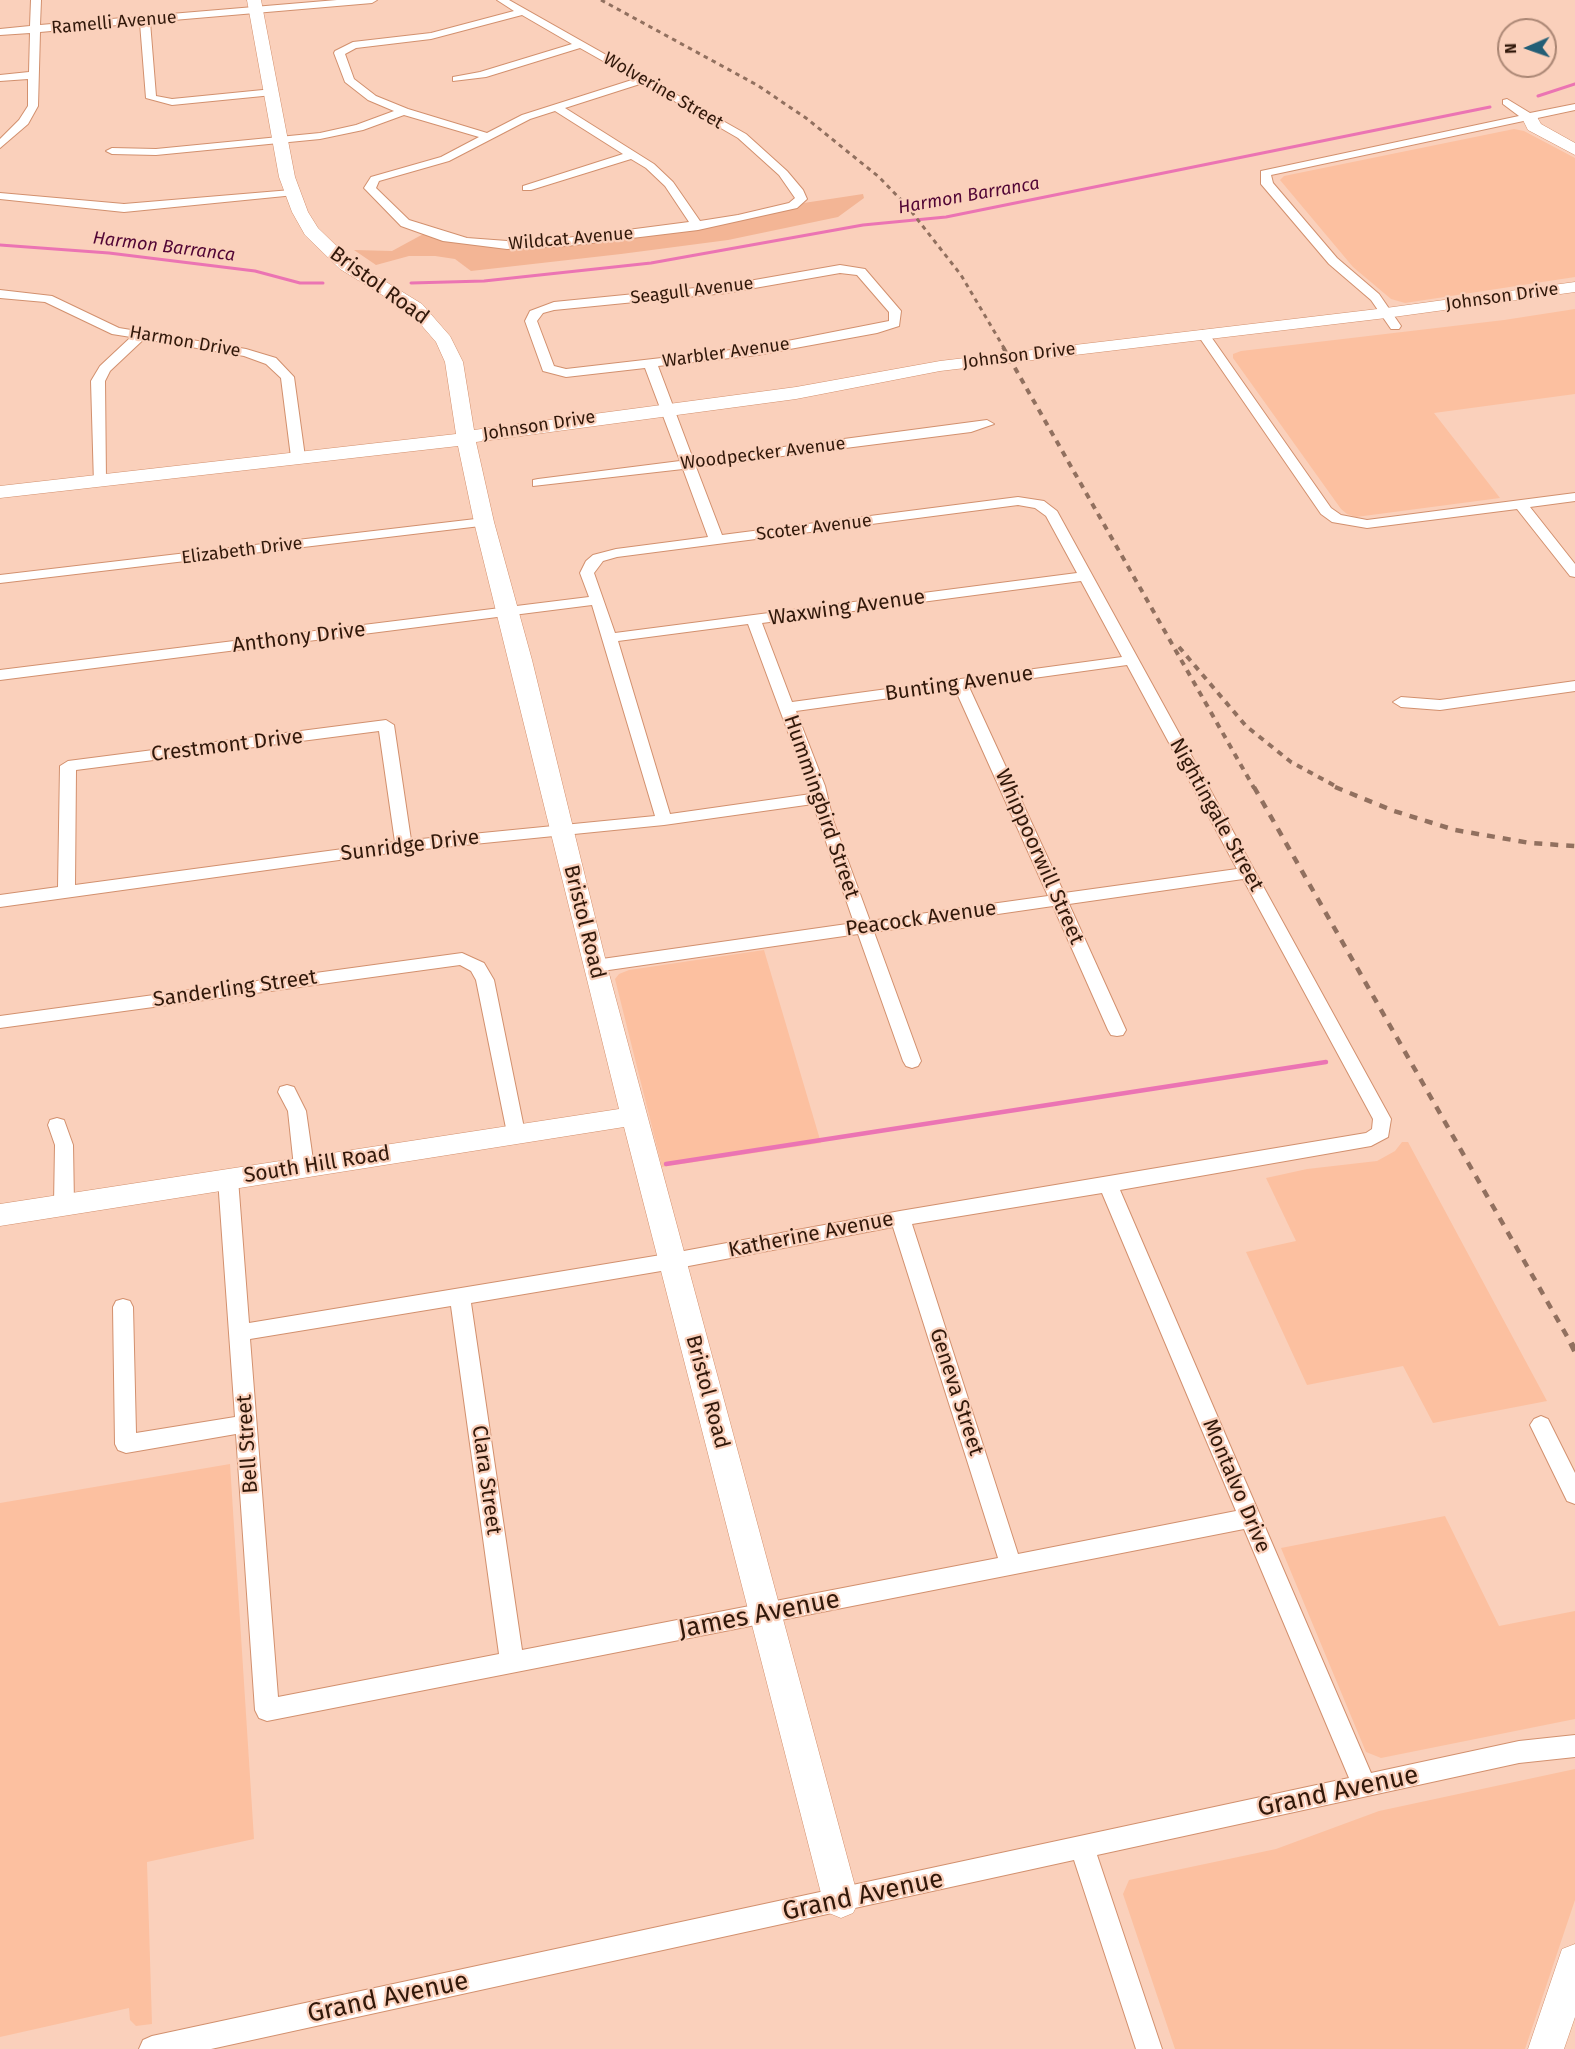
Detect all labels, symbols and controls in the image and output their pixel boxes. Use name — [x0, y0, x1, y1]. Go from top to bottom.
street label: Ramelli Avenue — [50, 7, 178, 39]
north arrow — [1497, 18, 1557, 78]
text: N — [1501, 43, 1520, 54]
street label: Wolverine Street — [599, 48, 727, 134]
water label: Harmon Barranca — [897, 173, 1041, 219]
street label: Wildcat Avenue — [508, 223, 634, 255]
water label: Harmon Barranca — [92, 228, 236, 266]
street label: Bristol Road — [325, 242, 433, 330]
street label: Seagull Avenue — [629, 273, 755, 309]
street label: Johnson Drive — [1444, 278, 1560, 316]
street label: Harmon Drive — [128, 322, 242, 362]
street label: Warbler Avenue — [661, 333, 791, 373]
street label: Johnson Drive — [961, 338, 1077, 374]
street label: Johnson Drive — [481, 406, 597, 446]
street label: Woodpecker Avenue — [679, 433, 847, 475]
street label: Scoter Avenue — [755, 510, 873, 546]
street label: Elizabeth Drive — [180, 533, 304, 569]
street label: Waxwing Avenue — [767, 585, 927, 631]
street label: Anthony Drive — [231, 617, 367, 659]
street label: Bunting Avenue — [883, 661, 1035, 707]
street label: Hummingbird Street — [778, 712, 864, 902]
street label: Crestmont Drive — [150, 724, 304, 768]
street label: Nightingale Street — [1164, 734, 1268, 896]
street label: Whippoorwill Street — [989, 766, 1089, 948]
street label: Sunridge Drive — [339, 825, 481, 867]
street label: Bristol Road — [558, 863, 610, 981]
street label: Peacock Avenue — [844, 896, 998, 942]
street label: Sanderling Street — [151, 965, 319, 1013]
street label: South Hill Road — [242, 1141, 392, 1189]
street label: Katherine Avenue — [726, 1207, 896, 1263]
street label: Geneva Street — [924, 1325, 988, 1459]
street label: Bristol Road — [680, 1333, 734, 1451]
street label: Bell Street — [232, 1394, 264, 1494]
street label: Montalvo Drive — [1196, 1415, 1276, 1557]
street label: Clara Street — [466, 1424, 506, 1536]
street label: James Avenue — [676, 1584, 842, 1646]
street label: Grand Avenue — [1255, 1760, 1421, 1824]
street label: Grand Avenue — [780, 1864, 946, 1928]
street label: Grand Avenue — [305, 1966, 471, 2030]

